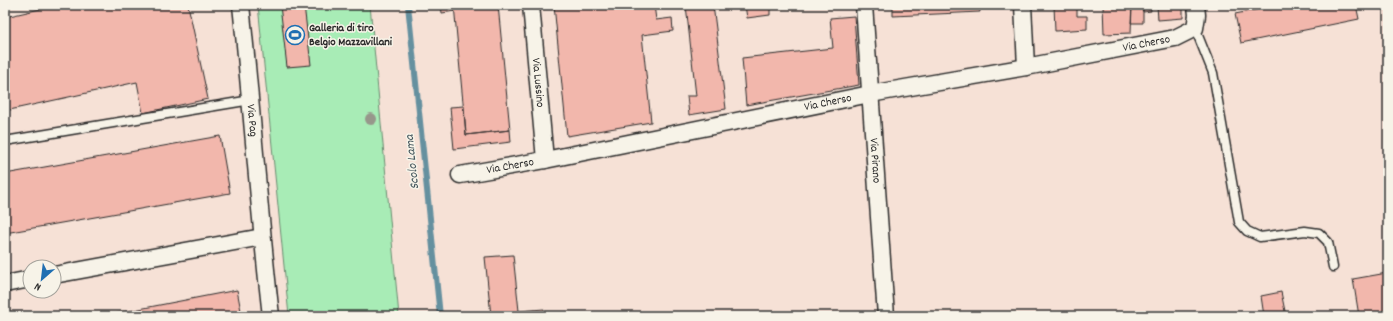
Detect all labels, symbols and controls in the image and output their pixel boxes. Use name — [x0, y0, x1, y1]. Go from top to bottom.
place label: Galleria di tiro Belgio Mazzavillani — [309, 20, 393, 51]
sports icon: Galleria di tiro Belgio Mazzavillani — [284, 24, 306, 46]
street label: Via Cherso — [1121, 31, 1172, 56]
street label: Via Lussino — [527, 57, 549, 108]
street label: Via Cherso — [803, 89, 853, 116]
street label: Via Pag — [242, 103, 262, 138]
water label: Scolo Lama — [401, 133, 425, 190]
street label: Via Pirano — [865, 138, 885, 184]
street label: Via Cherso — [485, 154, 535, 179]
north arrow — [22, 259, 62, 299]
text: N — [32, 277, 44, 294]

